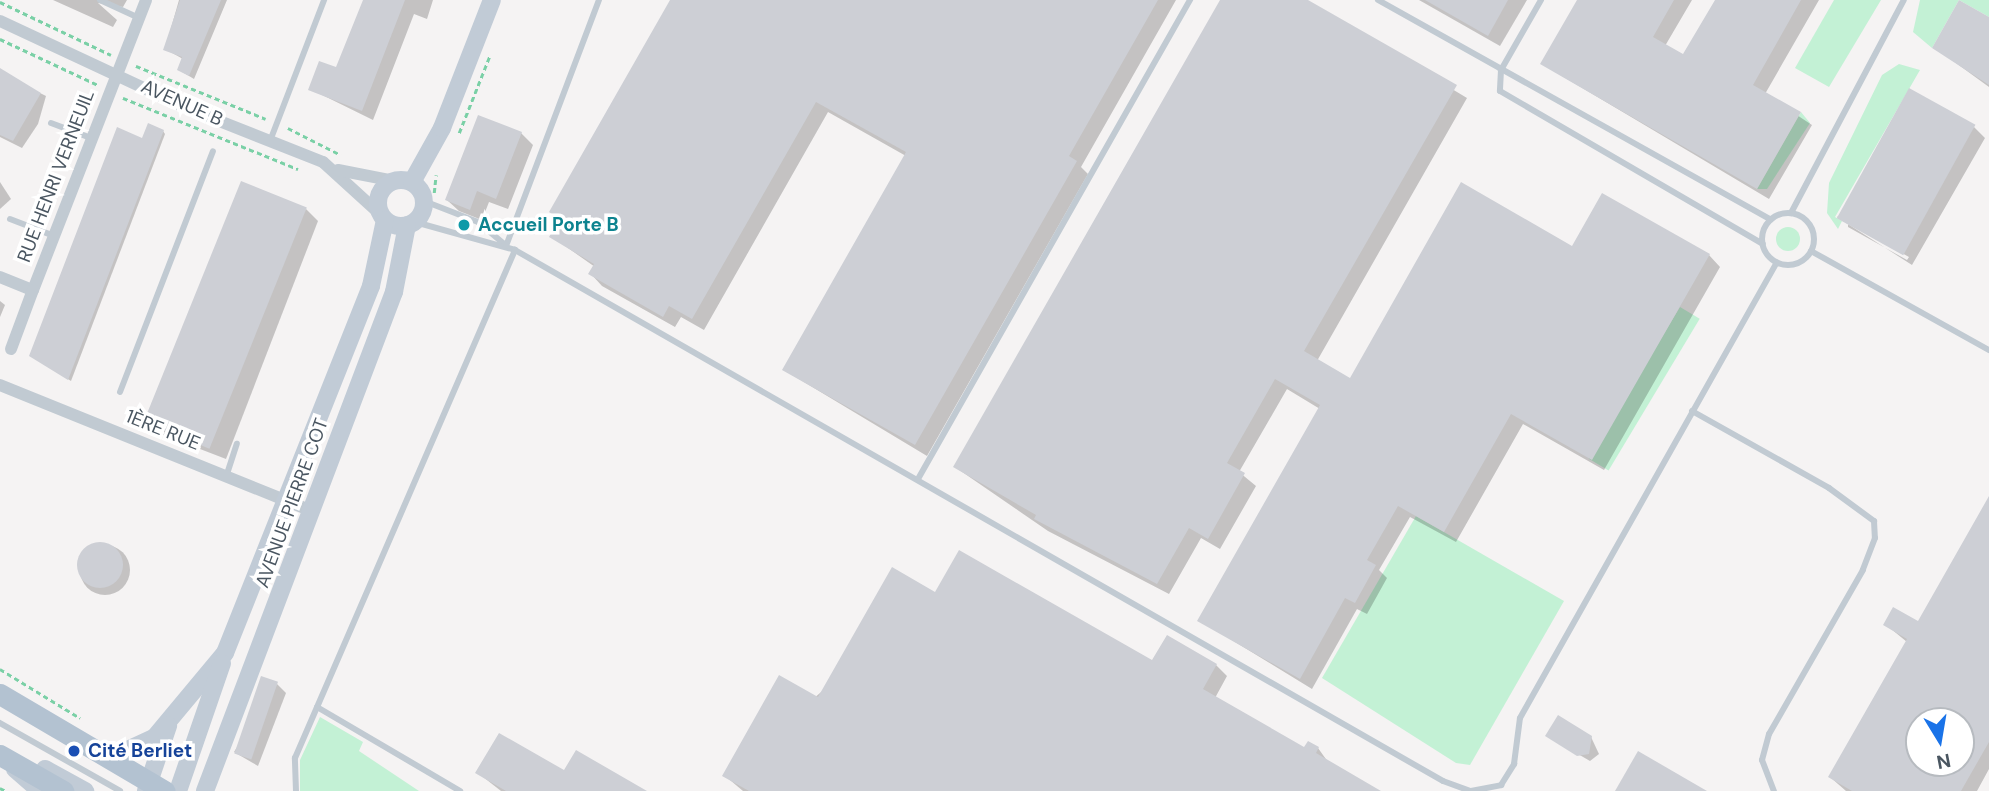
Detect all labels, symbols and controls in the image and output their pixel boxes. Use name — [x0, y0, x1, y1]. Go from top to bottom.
street label: AVENUE B — [138, 75, 226, 131]
street label: RUE HENRI VERNEUIL — [13, 87, 99, 265]
place label: Accueil Porte B — [478, 214, 619, 236]
marker: Accueil Porte B — [456, 217, 472, 233]
street label: 1ÈRE RUE — [122, 405, 204, 455]
street label: AVENUE PIERRE COT — [251, 415, 333, 591]
north arrow — [1905, 707, 1975, 777]
place label: Cité Berliet — [88, 740, 192, 762]
marker: Cité Berliet — [66, 743, 82, 759]
text: N — [1935, 748, 1953, 775]

